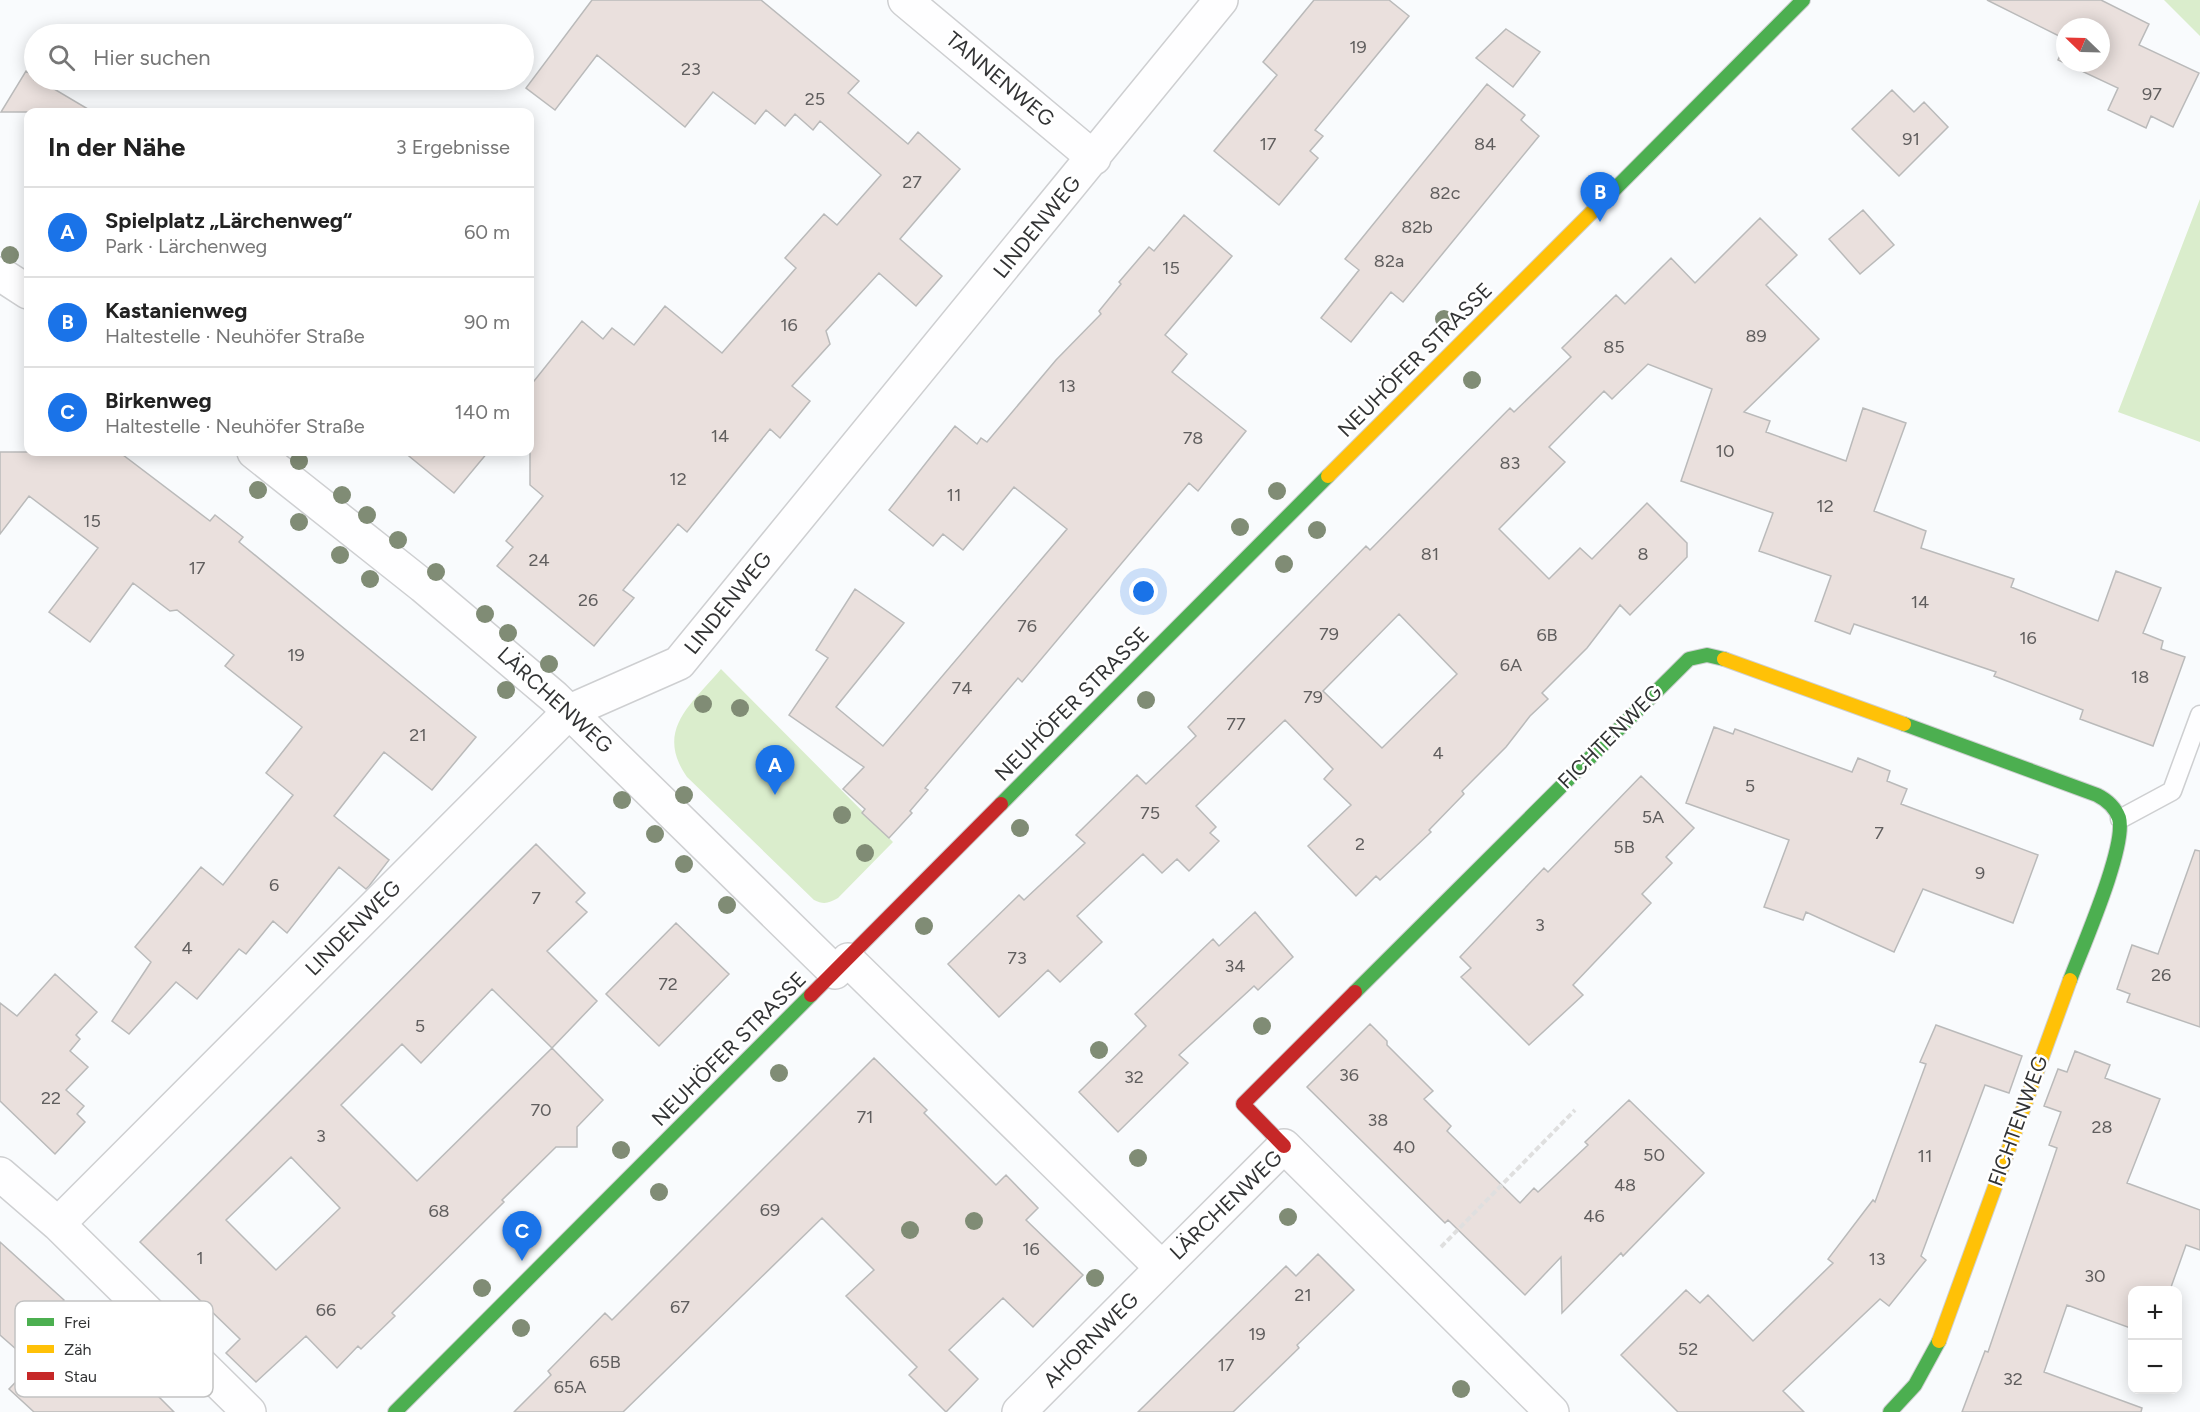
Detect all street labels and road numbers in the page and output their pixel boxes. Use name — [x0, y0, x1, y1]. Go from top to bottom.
street label: TANNENWEG — [941, 26, 1060, 131]
street label: LINDENWEG — [988, 170, 1086, 283]
street label: NEUHÖFER STRASSE — [1332, 277, 1497, 442]
street label: LINDENWEG — [679, 546, 777, 659]
street label: NEUHÖFER STRASSE — [989, 621, 1154, 786]
street label: LÄRCHENWEG — [493, 641, 618, 758]
street label: FICHTENWEG — [1552, 679, 1667, 794]
street label: LINDENWEG — [300, 875, 406, 981]
street label: NEUHÖFER STRASSE — [646, 966, 811, 1131]
street label: FICHTENWEG — [1982, 1052, 2053, 1189]
street label: LÄRCHENWEG — [1164, 1145, 1287, 1264]
street label: AHORNWEG — [1038, 1287, 1143, 1392]

